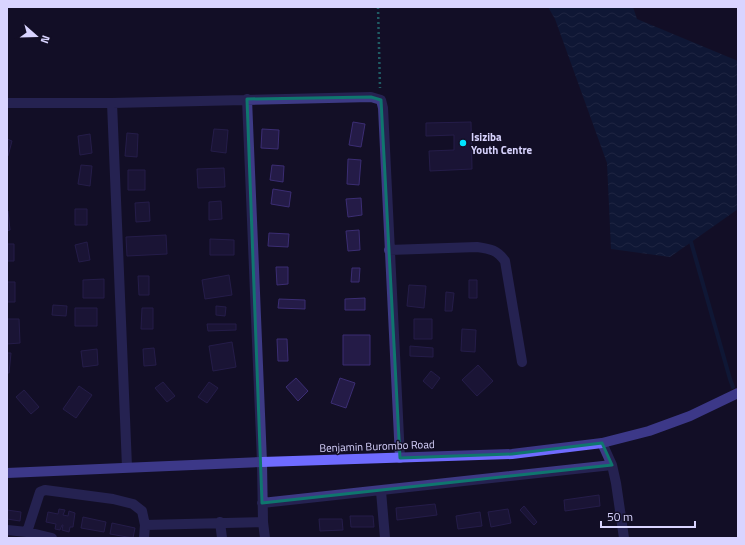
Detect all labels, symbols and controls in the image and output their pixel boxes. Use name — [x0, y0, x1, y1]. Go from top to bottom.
north arrow — [16, 16, 56, 56]
text: N — [37, 33, 54, 46]
place label: Isiziba Youth Centre — [471, 129, 532, 158]
marker: Isiziba Youth Centre — [458, 138, 468, 148]
street label: Benjamin Burombo Road — [319, 436, 435, 456]
scale bar — [601, 503, 695, 529]
text: 50 m — [607, 507, 633, 526]

